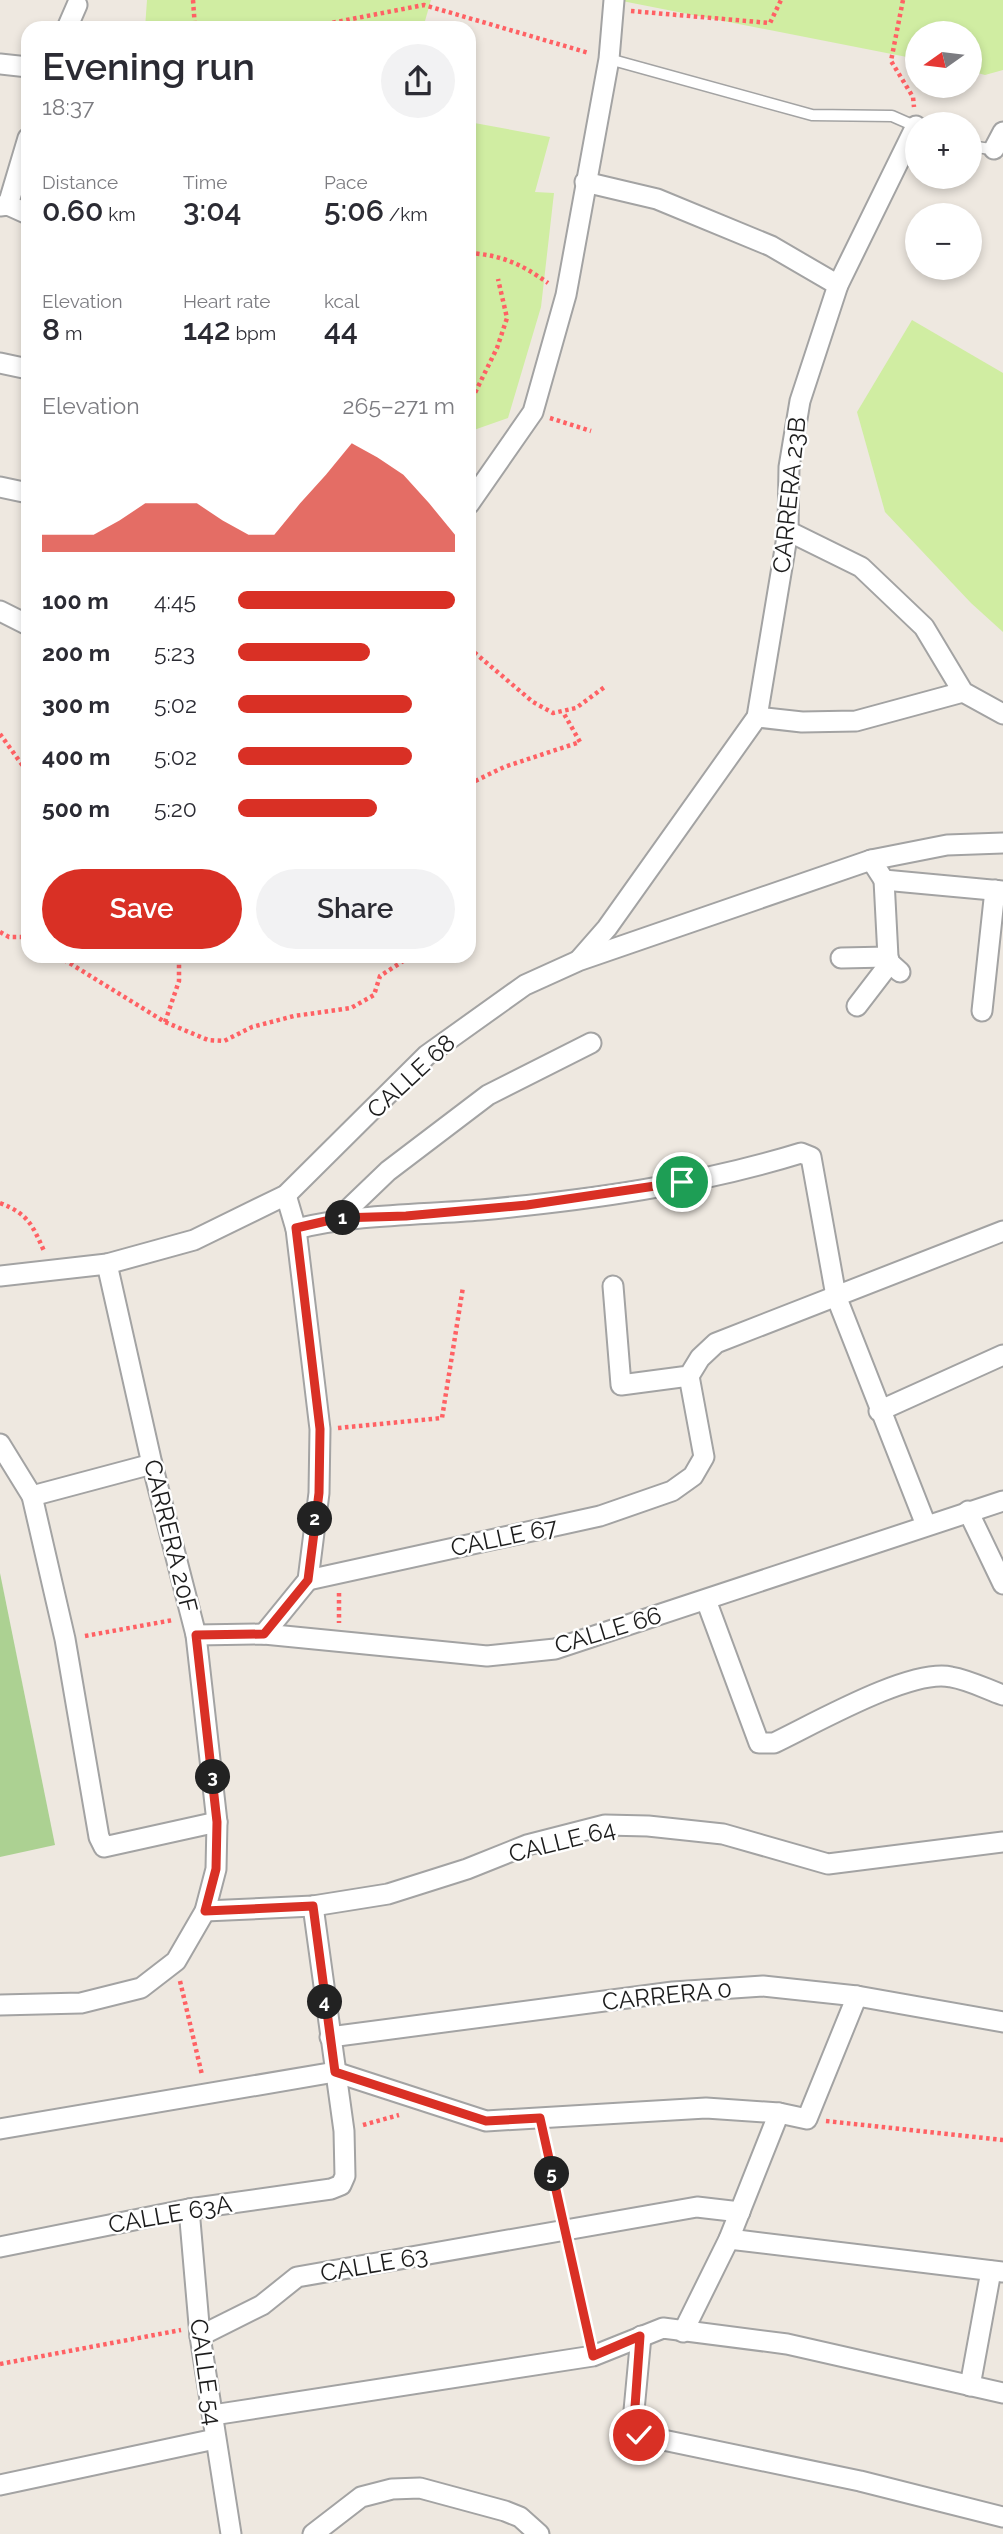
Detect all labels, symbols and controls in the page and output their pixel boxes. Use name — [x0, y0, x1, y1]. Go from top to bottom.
north arrow — [905, 21, 982, 98]
map controls — [905, 21, 982, 280]
text: Evening run — [42, 44, 255, 89]
button: share — [381, 44, 455, 118]
text: 18:37 — [42, 93, 94, 120]
button: + — [905, 112, 982, 189]
text: Distance — [42, 171, 118, 193]
text: Time — [183, 171, 227, 193]
text: Pace — [324, 171, 368, 193]
text: 0.60 — [42, 193, 103, 228]
text: 3:04 — [183, 193, 242, 228]
text: 5:06 — [324, 193, 384, 228]
text: km — [103, 203, 136, 225]
text: /km — [384, 203, 428, 225]
button: − — [905, 203, 982, 280]
text: Elevation — [42, 290, 123, 312]
text: Heart rate — [183, 290, 271, 312]
text: kcal — [324, 290, 360, 312]
text: 8 — [42, 312, 60, 347]
text: 142 — [183, 312, 231, 347]
text: 44 — [324, 312, 358, 347]
text: m — [60, 322, 82, 344]
text: bpm — [231, 322, 276, 344]
text: Elevation — [42, 392, 140, 419]
text: 265–271 m — [343, 392, 455, 419]
street label: CARRERA 23B — [766, 415, 812, 575]
text: 100 m — [42, 587, 109, 614]
text: 4:45 — [154, 587, 196, 614]
text: 200 m — [42, 639, 110, 666]
text: 5:23 — [154, 639, 195, 666]
text: 300 m — [42, 691, 110, 718]
text: 5:02 — [154, 691, 197, 718]
text: 400 m — [42, 743, 110, 770]
text: 5:02 — [154, 743, 197, 770]
text: 500 m — [42, 795, 110, 822]
text: 5:20 — [154, 795, 197, 822]
button: Save — [42, 869, 242, 949]
button: Share — [256, 869, 455, 949]
street label: CALLE 68 — [361, 1028, 461, 1124]
pin — [652, 1152, 712, 1212]
icon: arrive — [663, 1163, 701, 1201]
pin: 1 — [326, 1200, 360, 1236]
text: 1 — [338, 1206, 347, 1228]
street label: CARRERA 20F — [138, 1456, 204, 1616]
pin: 2 — [298, 1502, 332, 1536]
text: 2 — [309, 1507, 320, 1529]
street label: CALLE 67 — [448, 1512, 560, 1562]
street label: CALLE 66 — [551, 1600, 665, 1660]
pin: 3 — [196, 1760, 230, 1795]
text: 3 — [207, 1765, 218, 1787]
street label: CALLE 64 — [506, 1814, 618, 1868]
street label: CARRERA 0 — [601, 1974, 733, 2016]
pin: 4 — [308, 1984, 342, 2020]
text: 4 — [319, 1990, 330, 2012]
pin: 5 — [534, 2156, 570, 2192]
text: 5 — [546, 2162, 557, 2184]
street label: CALLE 63A — [106, 2189, 234, 2239]
street label: CALLE 63 — [318, 2240, 430, 2288]
street label: CALLE 54 — [184, 2317, 228, 2427]
pin — [609, 2405, 669, 2465]
icon: check — [620, 2416, 658, 2454]

